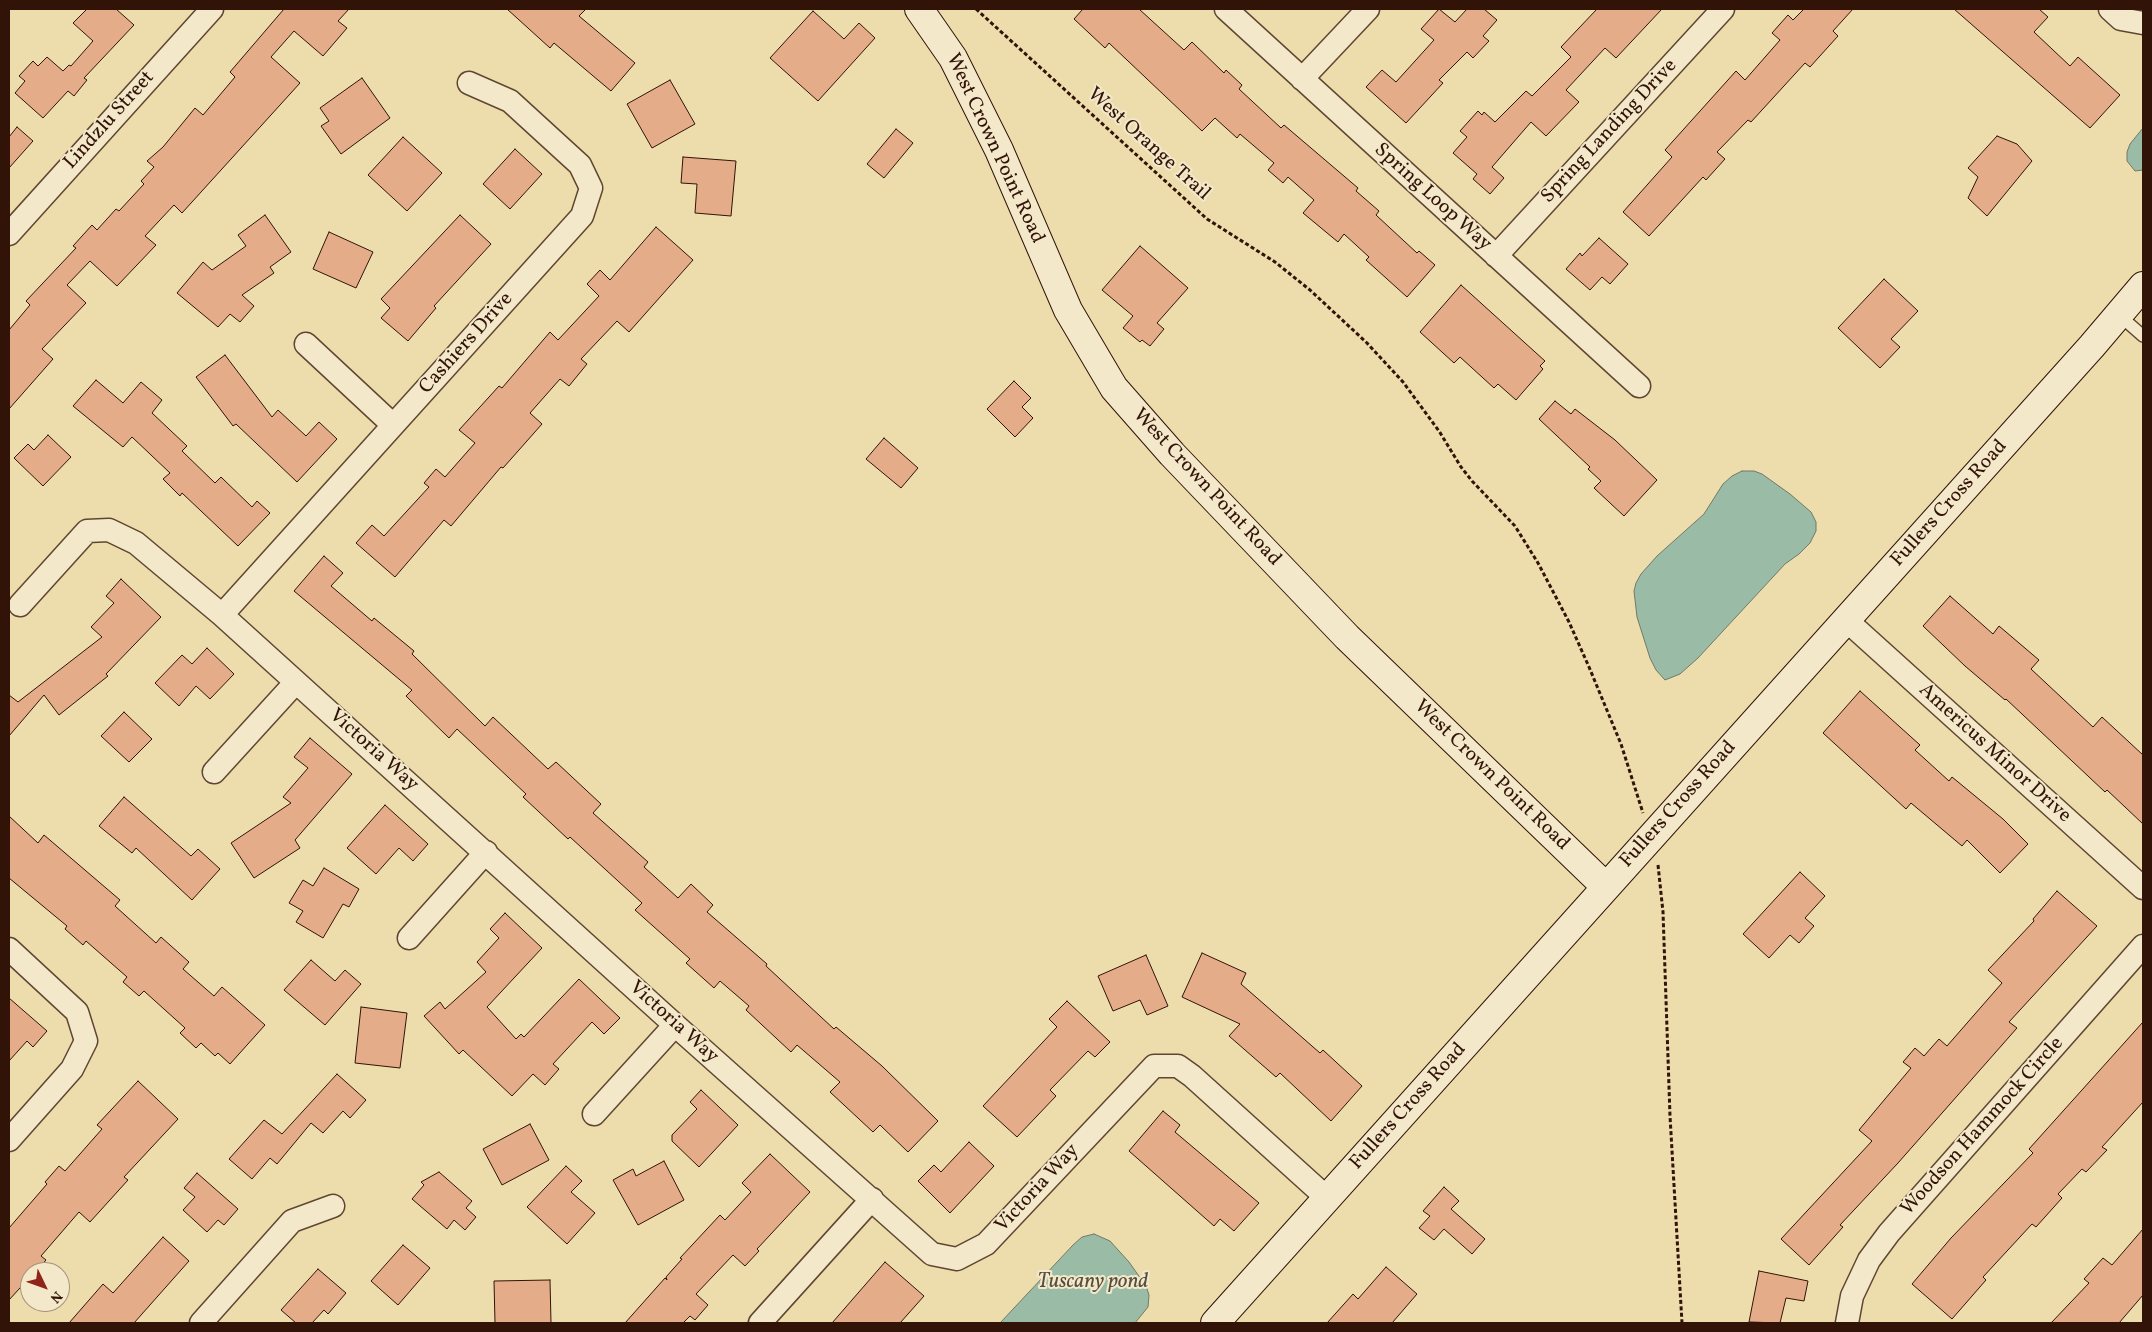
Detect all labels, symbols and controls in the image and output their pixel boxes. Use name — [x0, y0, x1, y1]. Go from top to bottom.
street label: West Crown Point Road — [939, 50, 1049, 248]
street label: Spring Landing Drive — [1537, 55, 1683, 209]
street label: Lindzlu Street — [60, 67, 160, 175]
street label: West Orange Trail — [1081, 83, 1215, 207]
street label: Spring Loop Way — [1368, 139, 1496, 257]
street label: Cashiers Drive — [415, 288, 519, 400]
street label: West Crown Point Road — [1127, 404, 1285, 572]
street label: Fullers Cross Road — [1887, 436, 2013, 572]
street label: Americus Minor Drive — [1913, 679, 2075, 829]
street label: West Crown Point Road — [1408, 696, 1574, 856]
street label: Victoria Way — [323, 704, 423, 798]
street label: Fullers Cross Road — [1616, 737, 1742, 873]
street label: Victoria Way — [623, 976, 723, 1070]
street label: Woodson Hammock Circle — [1896, 1033, 2070, 1221]
street label: Fullers Cross Road — [1346, 1039, 1472, 1175]
street label: Victoria Way — [991, 1140, 1085, 1238]
north arrow — [20, 1262, 70, 1312]
water label: Tuscany pond — [1038, 1270, 1148, 1296]
text: N — [45, 1287, 66, 1307]

